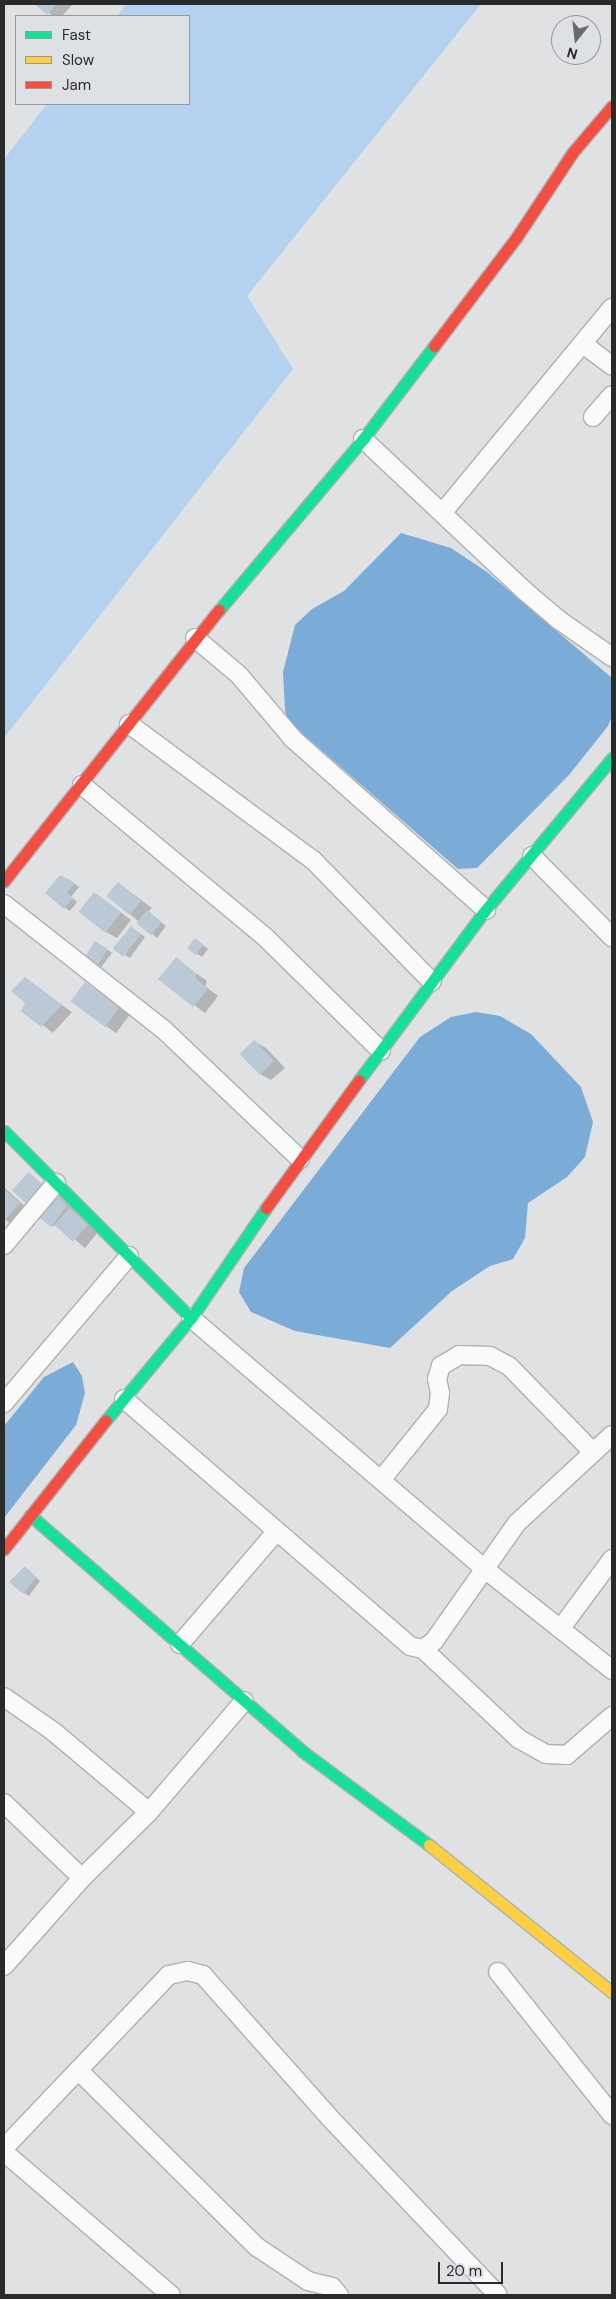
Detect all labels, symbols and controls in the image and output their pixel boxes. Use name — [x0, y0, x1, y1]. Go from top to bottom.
legend — [15, 15, 190, 105]
north arrow — [551, 15, 601, 65]
text: Fast — [62, 25, 91, 45]
text: N — [565, 43, 580, 64]
text: Slow — [62, 50, 94, 70]
text: Jam — [62, 75, 91, 95]
scale bar — [441, 2252, 506, 2284]
text: 20 m — [446, 2261, 482, 2281]

